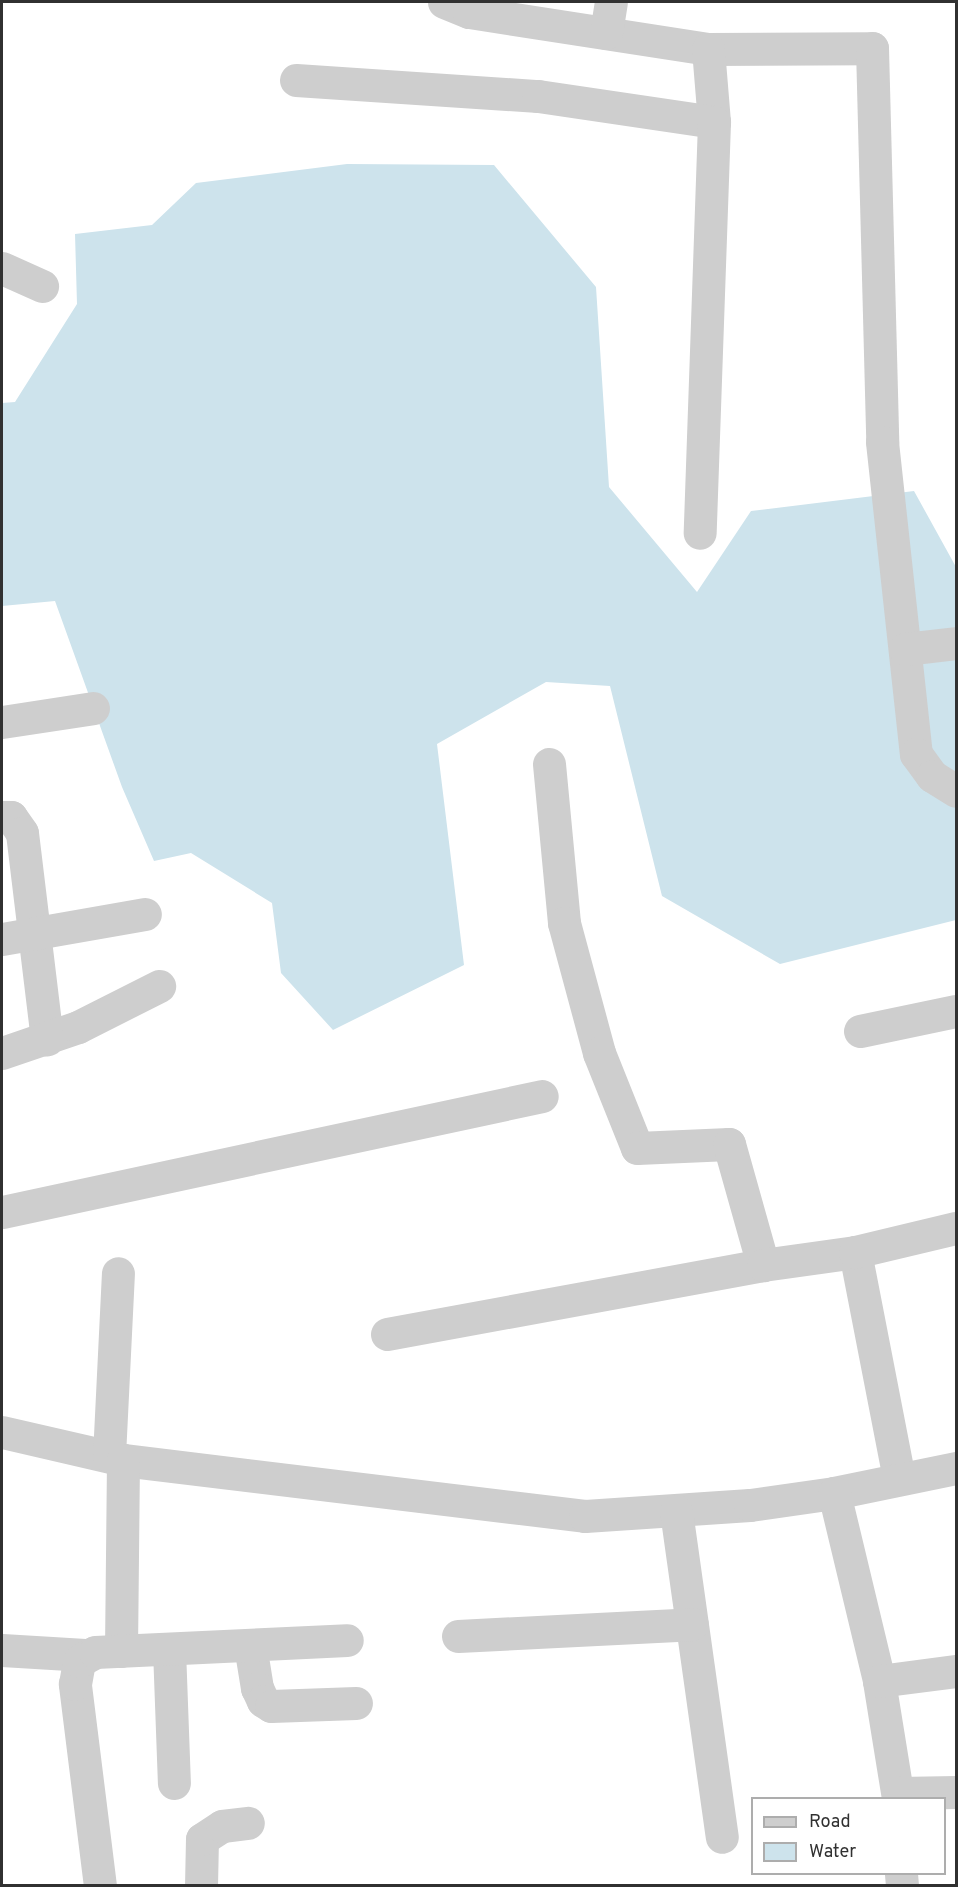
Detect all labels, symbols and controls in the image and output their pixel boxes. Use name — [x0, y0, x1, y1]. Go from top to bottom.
legend — [751, 1797, 946, 1875]
text: Road — [809, 1811, 851, 1834]
text: Water — [809, 1841, 856, 1864]

